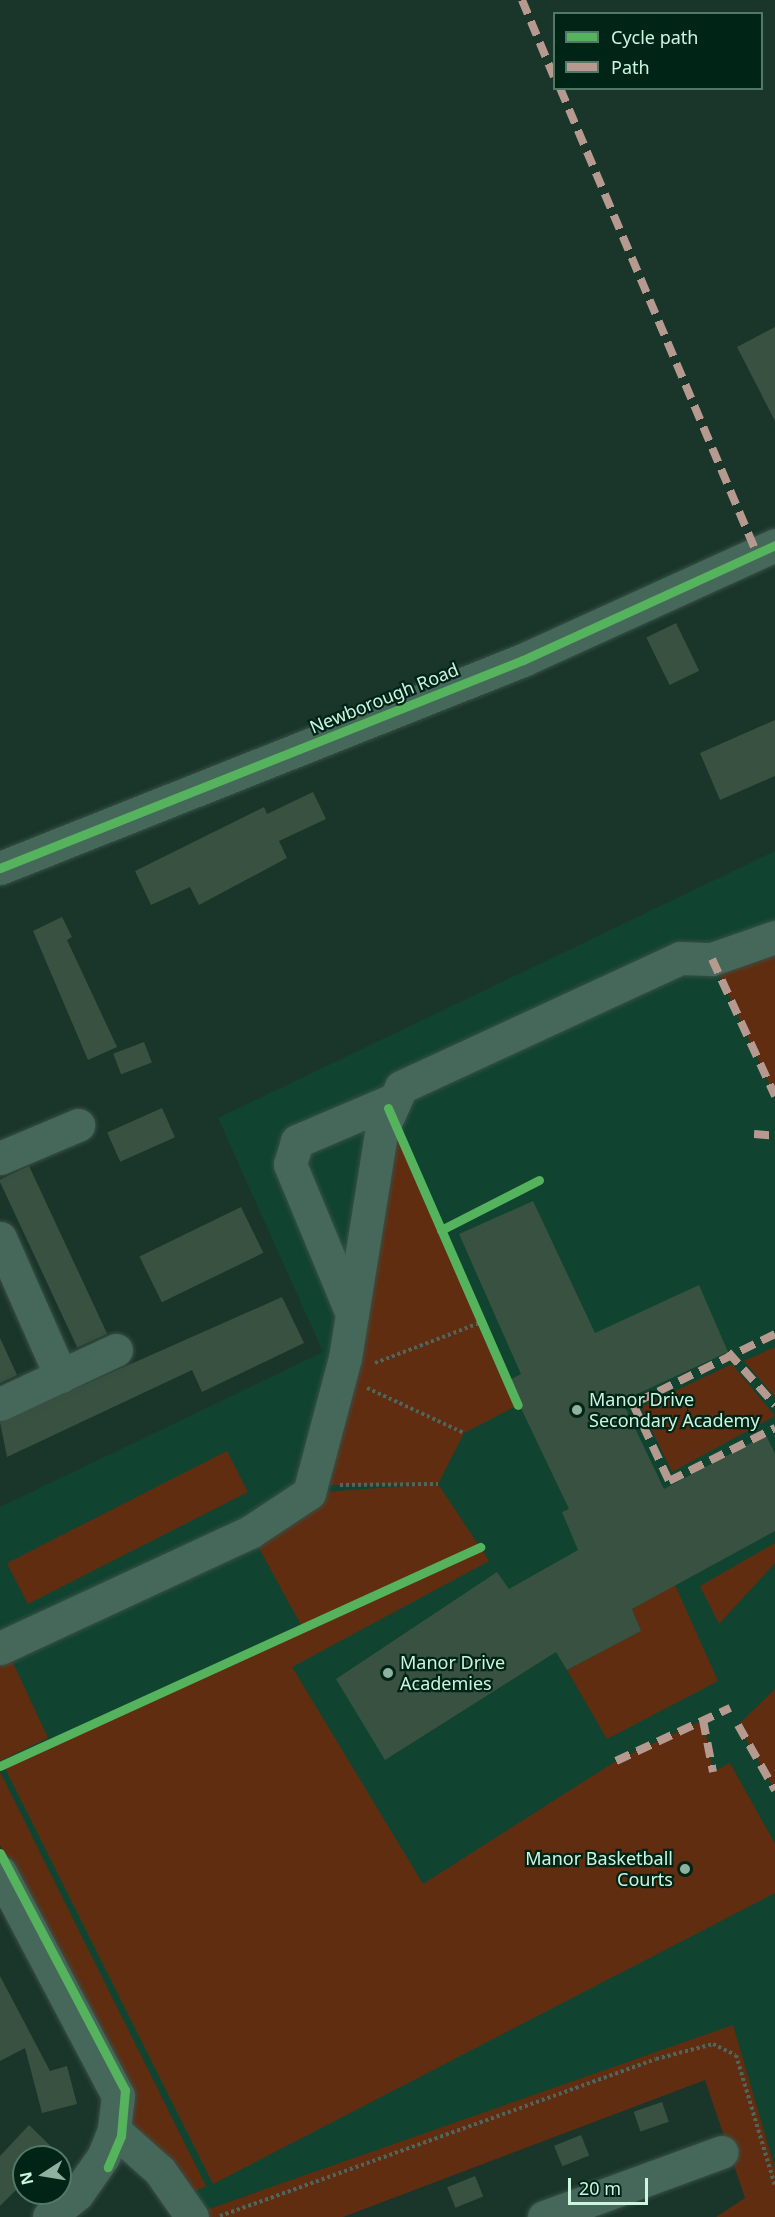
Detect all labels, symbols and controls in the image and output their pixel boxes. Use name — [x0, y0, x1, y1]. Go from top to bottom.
legend — [553, 12, 763, 90]
text: Cycle path — [611, 25, 698, 49]
text: Path — [611, 55, 650, 79]
street label: Newborough Road — [306, 658, 462, 738]
place label: Manor Drive Secondary Academy — [589, 1389, 760, 1432]
marker: Manor Drive Secondary Academy — [570, 1403, 584, 1417]
place label: Manor Drive Academies — [400, 1652, 505, 1694]
marker: Manor Drive Academies — [381, 1666, 395, 1680]
place label: Manor Basketball Courts — [525, 1848, 673, 1890]
marker: Manor Basketball Courts — [678, 1862, 692, 1876]
north arrow — [12, 2145, 72, 2205]
scale bar — [571, 2166, 650, 2204]
text: N — [14, 2170, 38, 2187]
text: 20 m — [579, 2176, 621, 2200]

